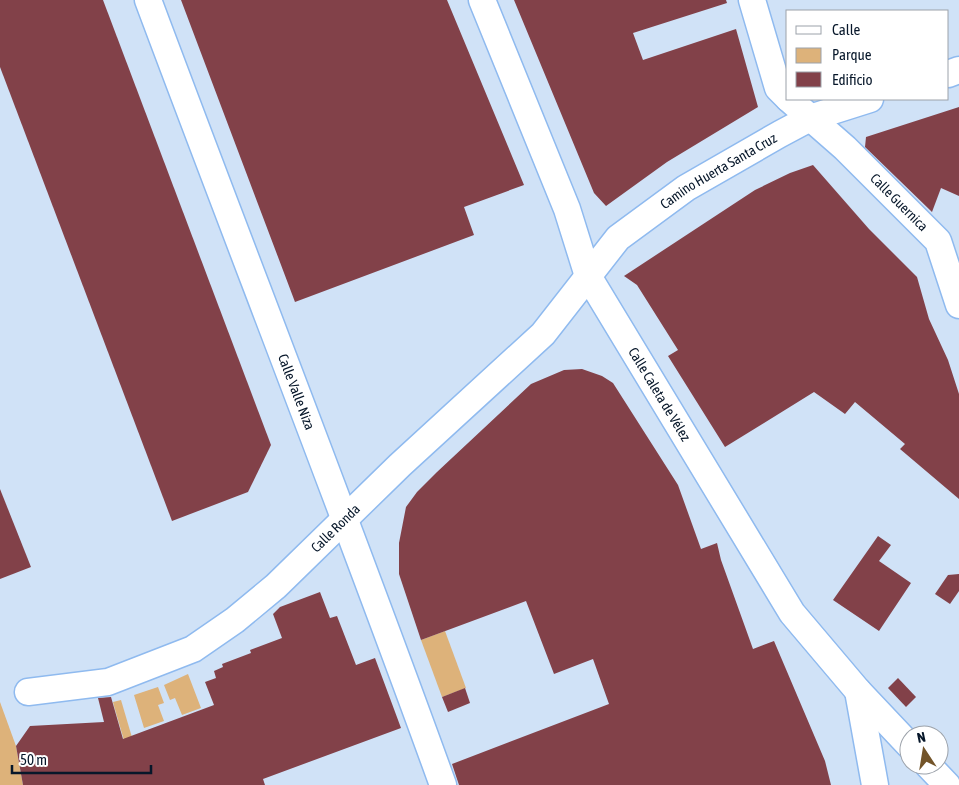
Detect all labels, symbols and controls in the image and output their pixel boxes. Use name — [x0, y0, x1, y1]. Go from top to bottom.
legend — [786, 10, 949, 100]
text: Calle — [832, 21, 861, 38]
text: Parque — [832, 46, 872, 63]
text: Edificio — [832, 71, 873, 88]
street label: Camino Huerta Santa Cruz — [657, 130, 779, 212]
street label: Calle Guernica — [867, 170, 931, 234]
street label: Calle Caleta de Vélez — [625, 345, 694, 444]
street label: Calle Valle Niza — [275, 352, 318, 432]
street label: Calle Ronda — [308, 501, 363, 555]
north arrow — [899, 725, 949, 775]
text: N — [916, 729, 927, 746]
scale bar — [12, 742, 151, 774]
text: 50 m — [20, 751, 47, 768]

